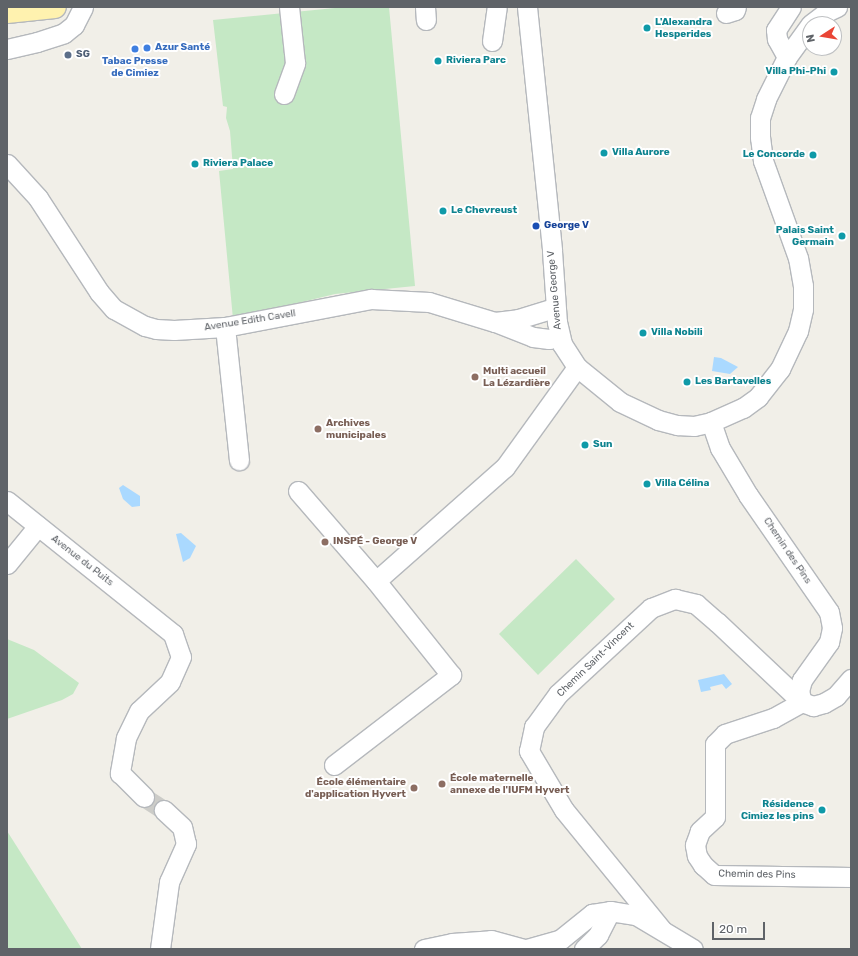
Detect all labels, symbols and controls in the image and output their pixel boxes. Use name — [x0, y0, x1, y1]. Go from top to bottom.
place label: L'Alexandra Hesperides — [655, 16, 712, 40]
north arrow — [802, 16, 842, 56]
marker: L'Alexandra Hesperides — [642, 23, 652, 33]
text: N — [804, 33, 818, 44]
place label: Azur Santé — [155, 42, 210, 54]
marker: Azur Santé — [142, 43, 152, 53]
marker: Tabac Presse de Cimiez — [130, 44, 140, 54]
place label: SG — [76, 49, 90, 61]
marker: SG — [63, 50, 73, 60]
place label: Tabac Presse de Cimiez — [102, 55, 168, 78]
place label: Riviera Parc — [446, 55, 506, 67]
marker: Riviera Parc — [433, 56, 443, 66]
place label: Villa Phi-Phi — [766, 66, 826, 78]
marker: Villa Phi-Phi — [829, 67, 839, 77]
place label: Villa Aurore — [612, 147, 670, 159]
marker: Villa Aurore — [599, 148, 609, 158]
place label: Le Concorde — [743, 149, 805, 161]
marker: Le Concorde — [808, 150, 818, 160]
place label: Riviera Palace — [203, 158, 273, 170]
marker: Riviera Palace — [190, 159, 200, 169]
place label: Le Chevreust — [451, 205, 517, 217]
marker: Le Chevreust — [438, 206, 448, 216]
place label: George V — [544, 220, 589, 232]
marker: George V — [531, 221, 541, 231]
place label: Palais Saint Germain — [776, 224, 834, 248]
marker: Palais Saint Germain — [837, 231, 847, 241]
street label: Avenue George V — [546, 250, 564, 330]
street label: Avenue Edith Cavell — [204, 308, 296, 334]
place label: Villa Nobili — [651, 327, 703, 339]
marker: Villa Nobili — [638, 328, 648, 338]
place label: Multi accueil La Lézardière — [483, 365, 550, 388]
marker: Multi accueil La Lézardière — [470, 372, 480, 382]
place label: Les Bartavelles — [695, 376, 771, 388]
marker: Les Bartavelles — [682, 377, 692, 387]
place label: Archives municipales — [326, 417, 386, 440]
marker: Archives municipales — [313, 424, 323, 434]
place label: Sun — [593, 439, 612, 451]
marker: Sun — [580, 440, 590, 450]
place label: Villa Célina — [655, 478, 709, 490]
marker: Villa Célina — [642, 479, 652, 489]
street label: Chemin des Pins — [760, 516, 814, 586]
street label: Avenue du Puits — [48, 533, 116, 589]
place label: INSPÉ - George V — [333, 536, 417, 548]
marker: INSPÉ - George V — [320, 537, 330, 547]
street label: Chemin Saint-Vincent — [555, 620, 637, 700]
place label: École maternelle annexe de l'IUFM Hyvert — [450, 772, 569, 796]
place label: École élémentaire d'application Hyvert — [305, 776, 406, 800]
marker: École maternelle annexe de l'IUFM Hyvert — [437, 779, 447, 789]
marker: École élémentaire d'application Hyvert — [409, 783, 419, 793]
place label: Résidence Cimiez les pins — [741, 798, 814, 822]
marker: Résidence Cimiez les pins — [817, 805, 827, 815]
street label: Chemin des Pins — [718, 868, 796, 882]
scale bar — [714, 914, 767, 940]
text: 20 m — [719, 922, 747, 936]

